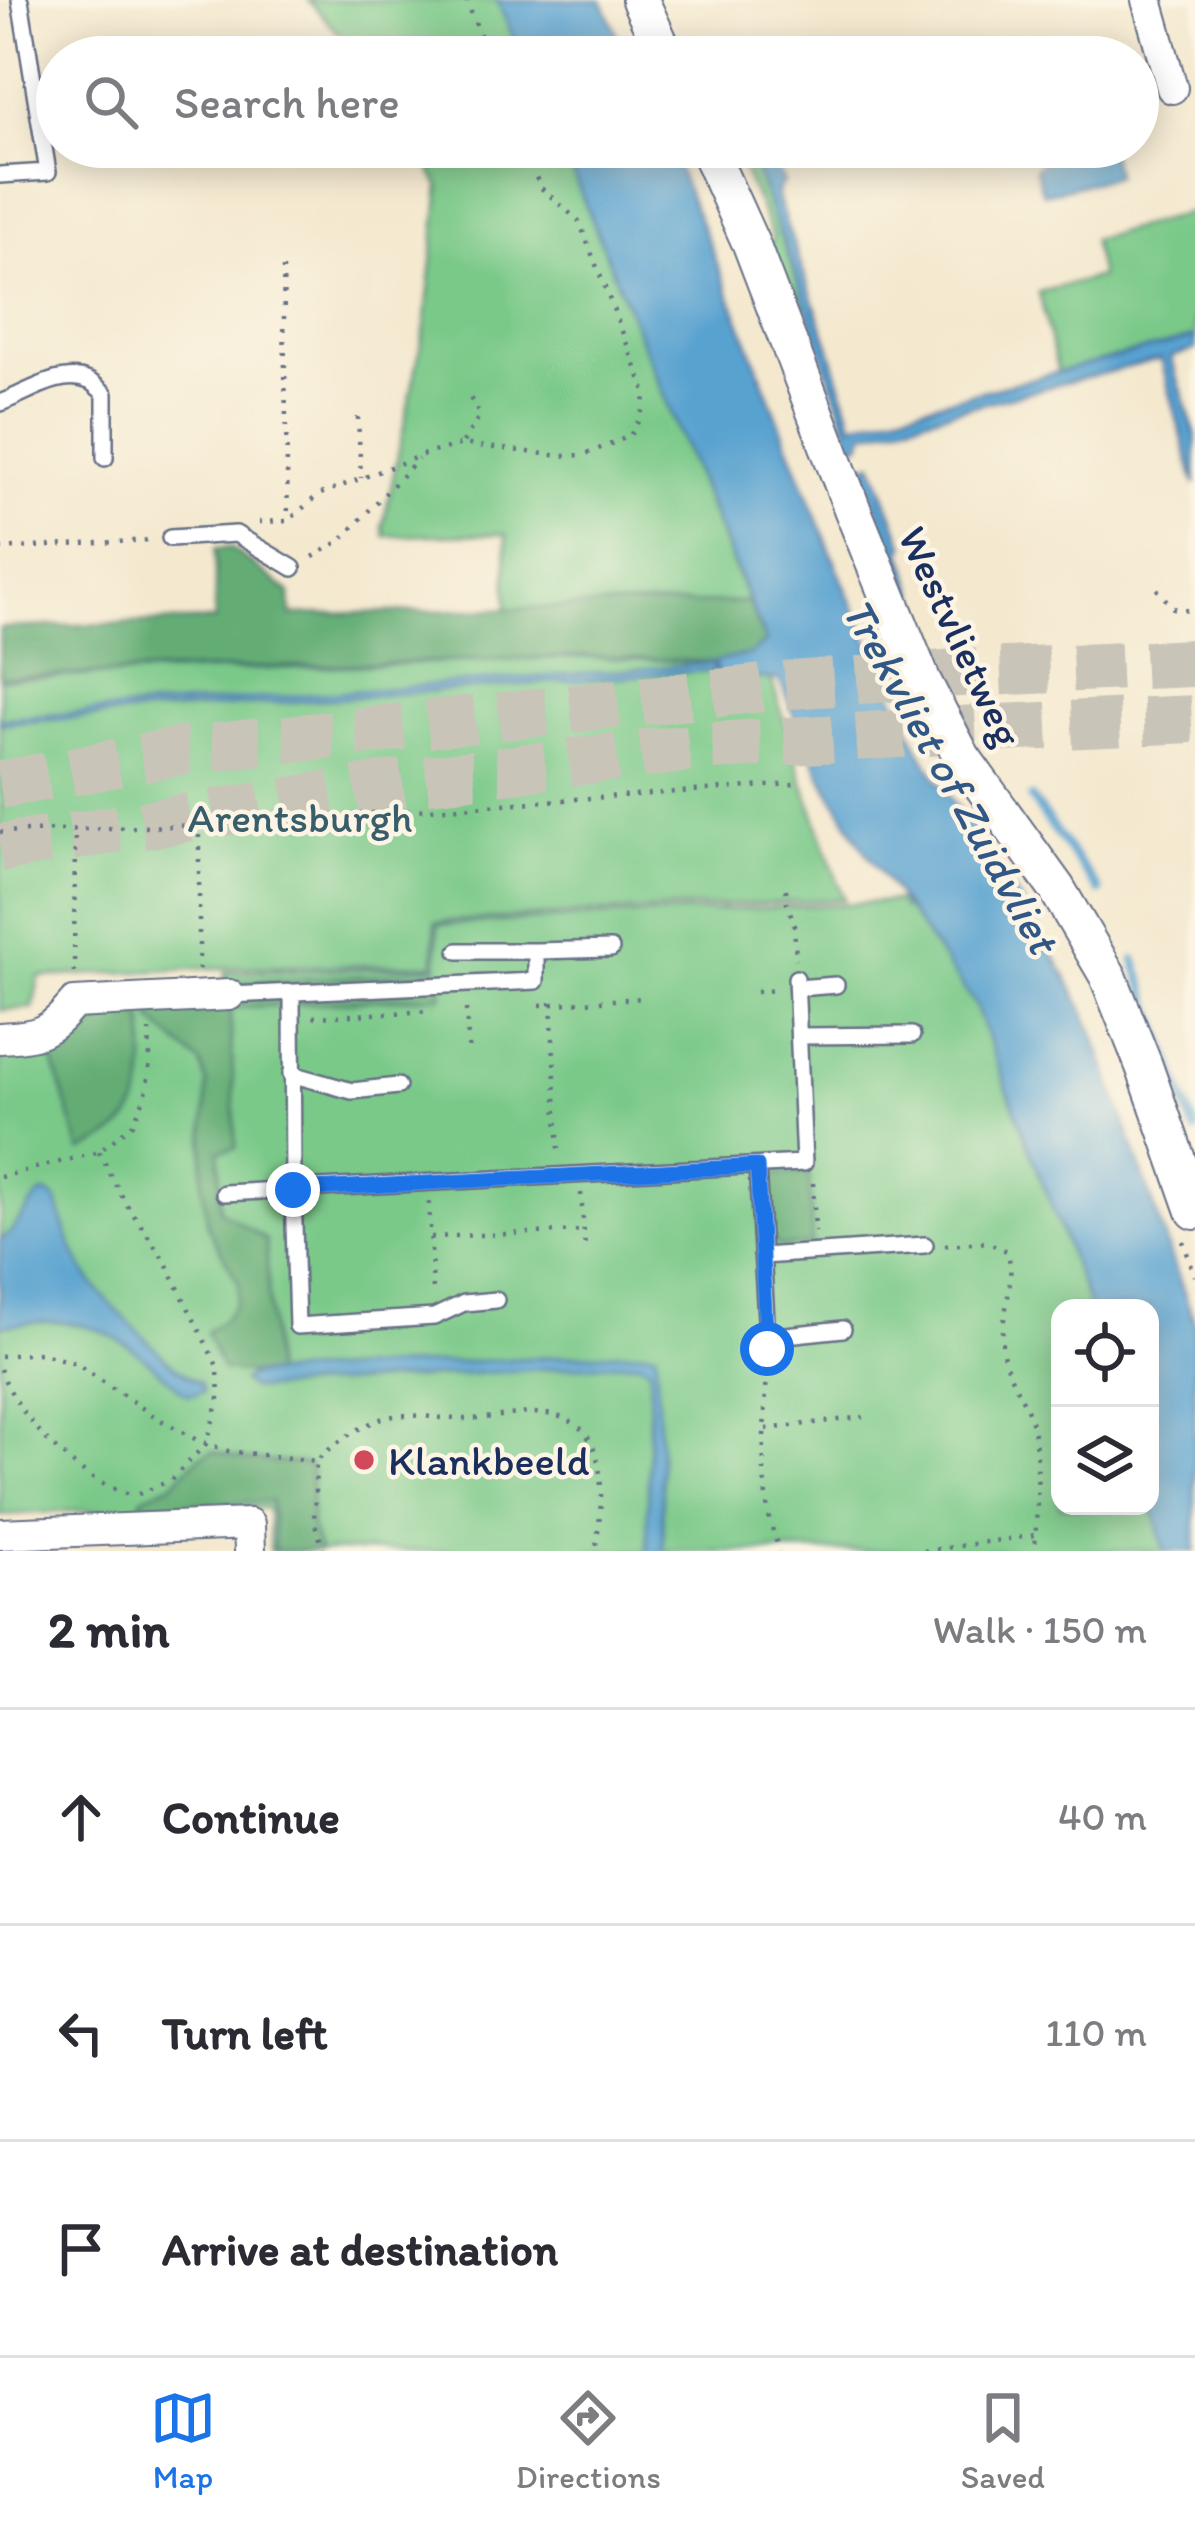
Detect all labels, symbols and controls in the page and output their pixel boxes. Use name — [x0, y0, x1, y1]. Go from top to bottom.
search box — [36, 36, 1159, 168]
icon: search — [78, 69, 144, 135]
text: Search here — [174, 75, 400, 129]
street label: Westvlietweg — [887, 518, 1034, 755]
water label: Trekvliet of Zuidvliet — [831, 588, 1073, 966]
park label: Arentsburgh — [188, 792, 412, 843]
route end — [266, 1163, 320, 1217]
map controls — [1051, 1299, 1159, 1515]
button: locate — [1051, 1299, 1159, 1407]
route start — [740, 1322, 794, 1376]
button: layers — [1051, 1407, 1159, 1515]
place label: Klankbeeld — [388, 1435, 590, 1486]
marker: Klankbeeld — [351, 1447, 377, 1473]
text: 2 min — [48, 1599, 169, 1660]
text: Walk · 150 m — [933, 1606, 1147, 1653]
icon: ahead — [48, 1784, 114, 1850]
text: Continue — [162, 1790, 340, 1844]
text: 40 m — [1058, 1793, 1147, 1840]
icon: left — [48, 2000, 114, 2066]
text: Turn left — [162, 2006, 328, 2060]
text: 110 m — [1045, 2009, 1147, 2056]
icon: arrive — [48, 2216, 114, 2282]
text: Arrive at destination — [162, 2222, 558, 2276]
tab: Map — [150, 2385, 216, 2496]
tab: Directions — [516, 2385, 661, 2496]
tab: Saved — [961, 2385, 1045, 2496]

